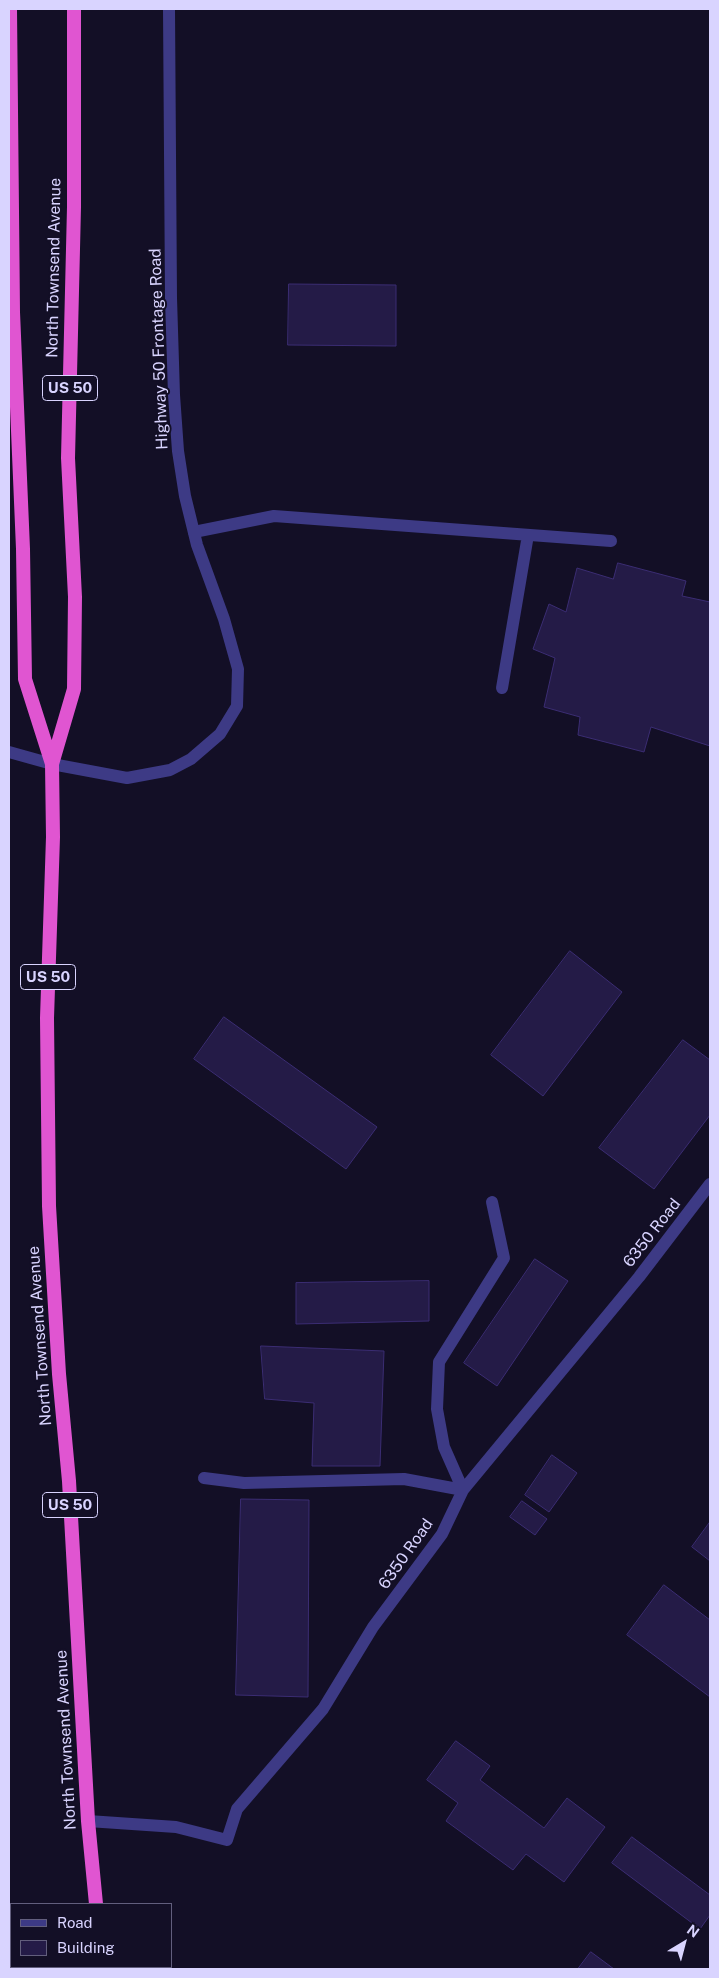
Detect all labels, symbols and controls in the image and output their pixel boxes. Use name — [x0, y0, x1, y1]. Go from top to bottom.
street label: North Townsend Avenue — [43, 178, 65, 358]
street label: Highway 50 Frontage Road — [146, 248, 172, 450]
road number: US 50 — [42, 376, 98, 400]
road number: US 50 — [20, 964, 76, 990]
street label: 6350 Road — [619, 1195, 685, 1271]
street label: North Townsend Avenue — [24, 1246, 56, 1426]
road number: US 50 — [42, 1492, 98, 1518]
street label: 6350 Road — [375, 1515, 437, 1593]
street label: North Townsend Avenue — [52, 1650, 80, 1830]
legend — [10, 1903, 172, 1968]
text: Road — [57, 1914, 93, 1931]
north arrow — [659, 1918, 709, 1968]
text: N — [684, 1921, 702, 1941]
text: Building — [57, 1939, 115, 1956]

